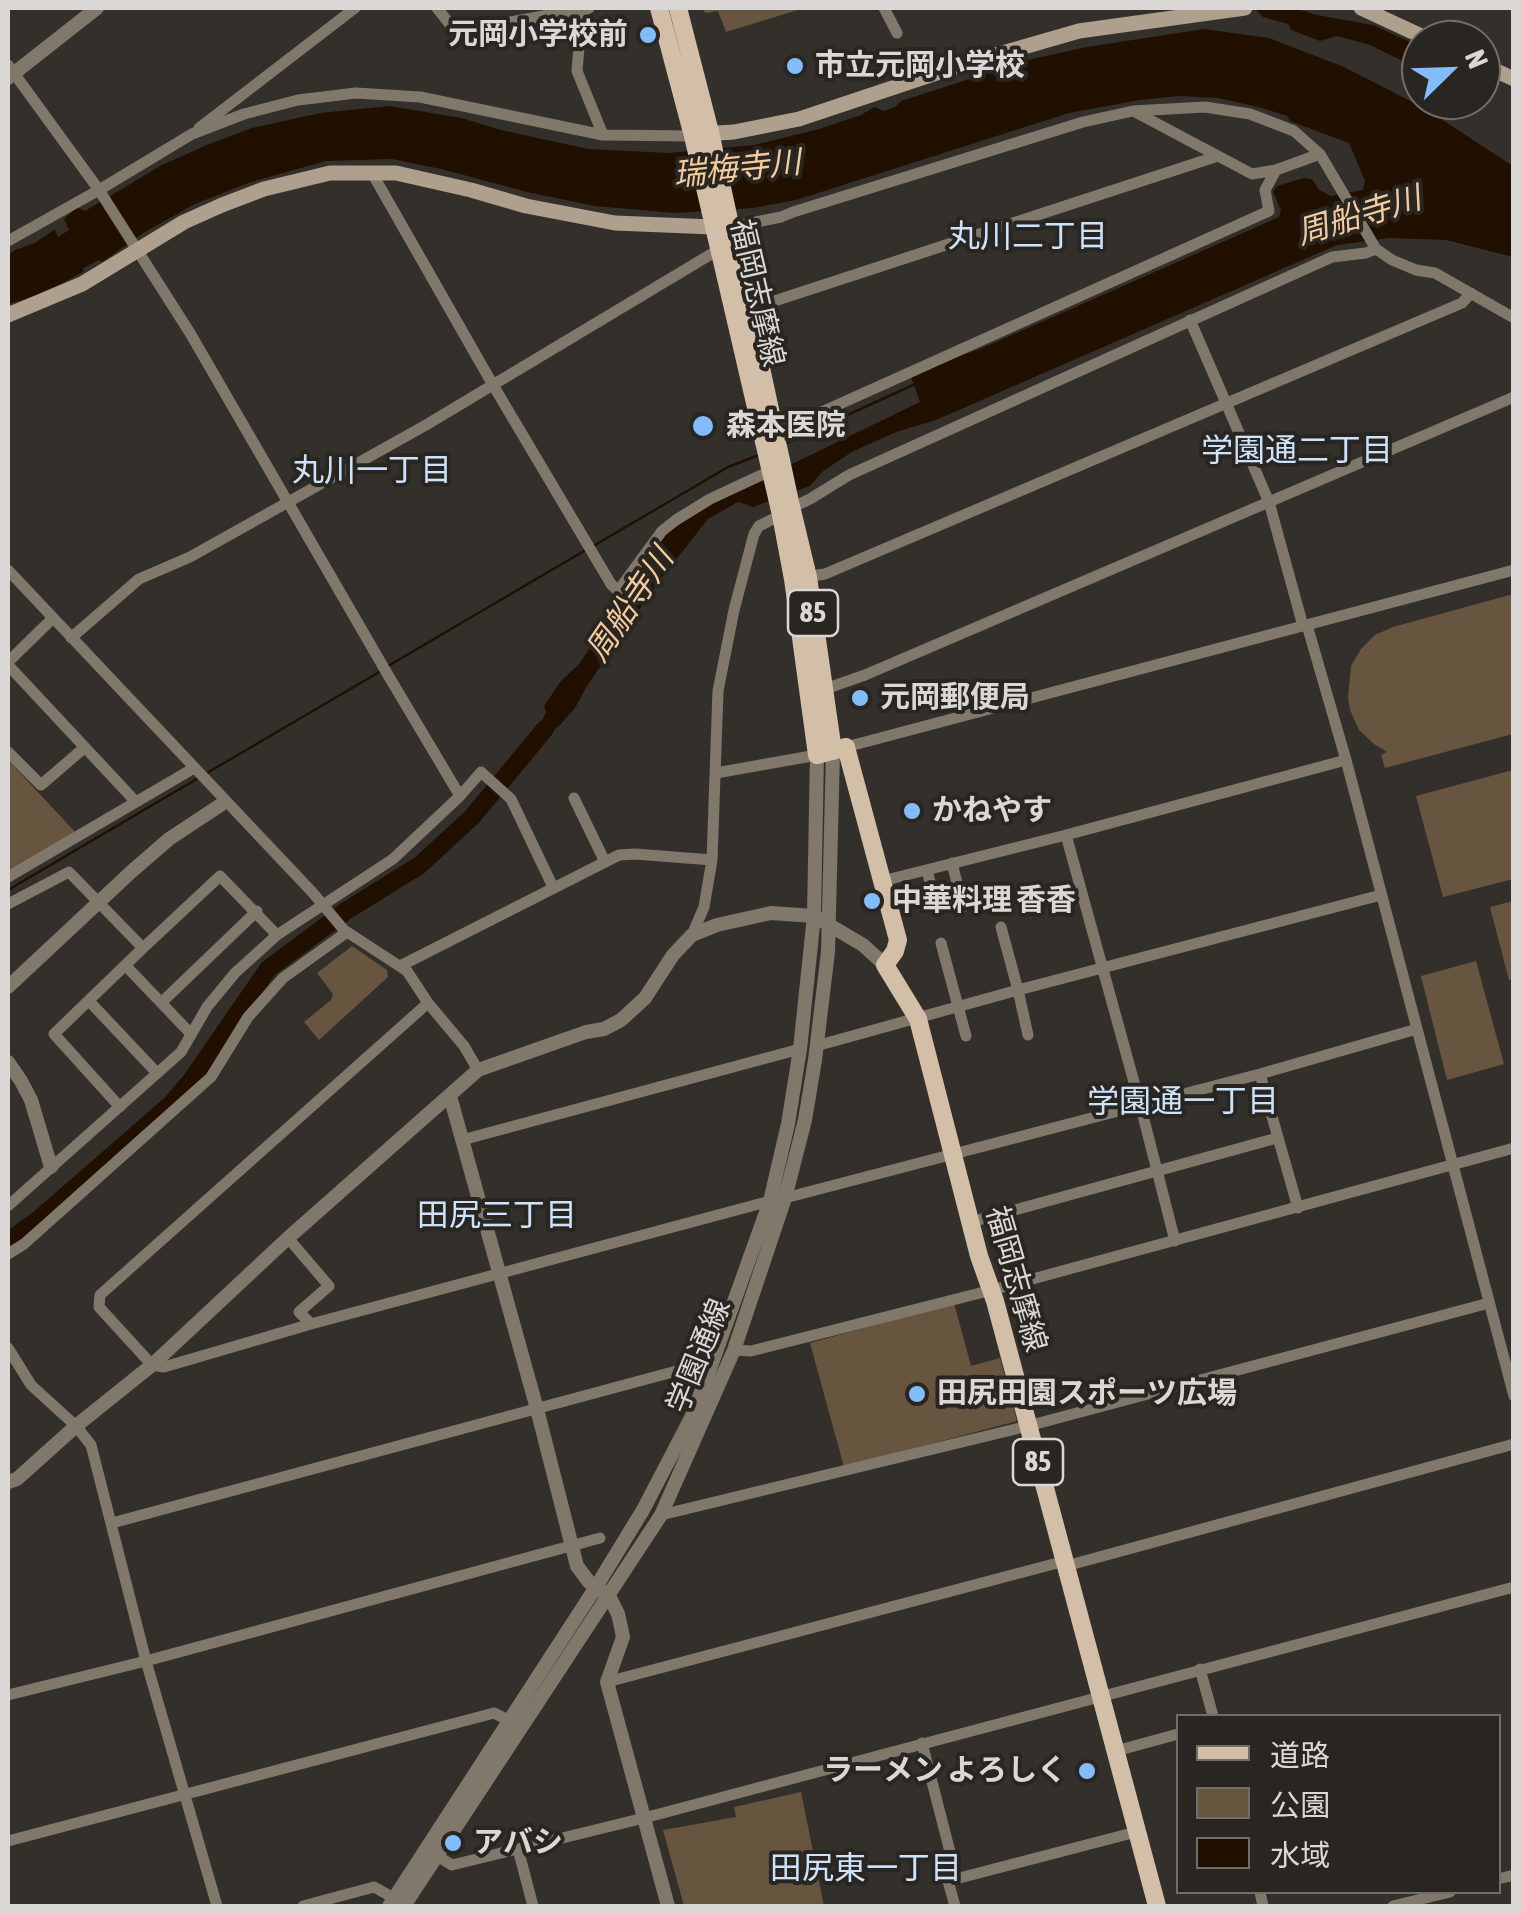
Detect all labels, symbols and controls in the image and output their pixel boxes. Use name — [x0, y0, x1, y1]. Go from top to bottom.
place label: 元岡小学校前 — [448, 17, 628, 53]
north arrow — [1401, 20, 1501, 120]
marker: 元岡小学校前 — [637, 24, 659, 46]
text: N — [1459, 45, 1495, 73]
place label: 市立元岡小学校 — [815, 48, 1025, 84]
marker: 市立元岡小学校 — [784, 55, 806, 77]
water label: 瑞梅寺川 — [671, 143, 803, 195]
water label: 周船寺川 — [1292, 179, 1426, 253]
street label: 福岡志摩線 — [723, 216, 791, 370]
district label: 丸川二丁目 — [948, 218, 1108, 256]
place label: 森本医院 — [726, 408, 846, 444]
marker: 森本医院 — [690, 413, 716, 439]
district label: 学園通二丁目 — [1201, 432, 1393, 470]
district label: 丸川一丁目 — [292, 452, 452, 490]
water label: 周船寺川 — [578, 541, 682, 669]
road number: 85 — [788, 590, 838, 636]
place label: 元岡郵便局 — [880, 680, 1030, 716]
marker: 元岡郵便局 — [849, 687, 871, 709]
place label: かねやす — [932, 793, 1052, 829]
marker: かねやす — [901, 800, 923, 822]
place label: 中華料理 香香 — [892, 883, 1076, 919]
marker: 中華料理 香香 — [861, 890, 883, 912]
district label: 学園通一丁目 — [1087, 1083, 1279, 1121]
district label: 田尻三丁目 — [417, 1197, 577, 1235]
street label: 福岡志摩線 — [978, 1202, 1054, 1356]
street label: 学園通線 — [660, 1294, 738, 1418]
place label: 田尻田園スポーツ広場 — [937, 1376, 1237, 1412]
marker: 田尻田園スポーツ広場 — [906, 1383, 928, 1405]
road number: 85 — [1013, 1439, 1063, 1485]
legend — [1176, 1714, 1501, 1894]
text: 道路 — [1270, 1738, 1330, 1772]
place label: ラーメン よろしく — [823, 1753, 1067, 1789]
marker: ラーメン よろしく — [1076, 1760, 1098, 1782]
text: 公園 — [1270, 1788, 1330, 1822]
place label: アバシ — [473, 1825, 563, 1861]
marker: アバシ — [442, 1832, 464, 1854]
text: 水域 — [1270, 1838, 1330, 1872]
district label: 田尻東一丁目 — [770, 1850, 962, 1888]

